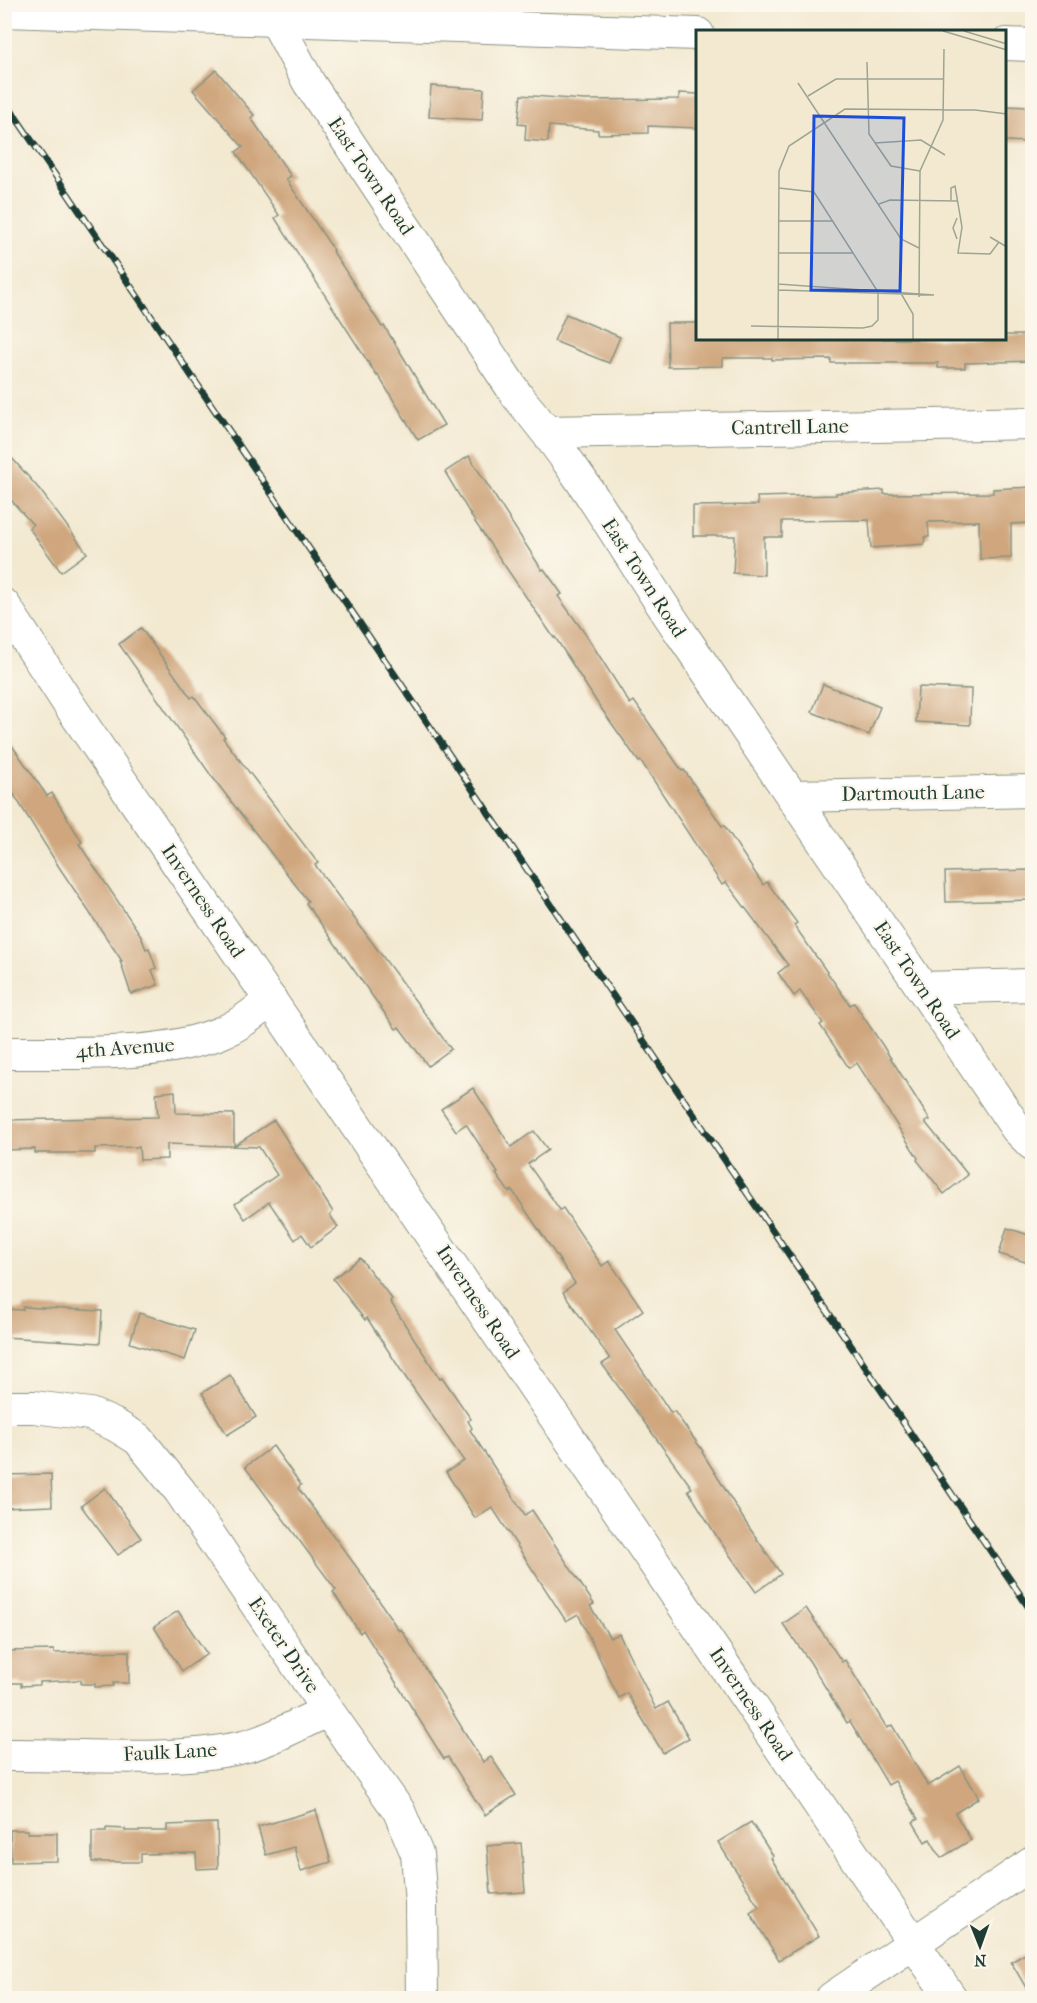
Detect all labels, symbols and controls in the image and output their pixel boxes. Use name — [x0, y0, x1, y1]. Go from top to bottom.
inset map — [696, 30, 1007, 340]
street label: East Town Road — [323, 113, 419, 240]
street label: Cantrell Lane — [731, 414, 849, 440]
street label: East Town Road — [597, 514, 692, 643]
street label: Dartmouth Lane — [841, 780, 985, 806]
street label: Inverness Road — [157, 840, 250, 963]
street label: East Town Road — [869, 917, 965, 1044]
street label: 4th Avenue — [75, 1033, 175, 1063]
street label: Inverness Road — [432, 1241, 525, 1364]
street label: Exeter Drive — [243, 1593, 325, 1697]
street label: Inverness Road — [705, 1643, 798, 1766]
street label: Faulk Lane — [122, 1738, 218, 1766]
north arrow — [950, 1916, 1010, 1976]
text: N — [973, 1951, 986, 1970]

